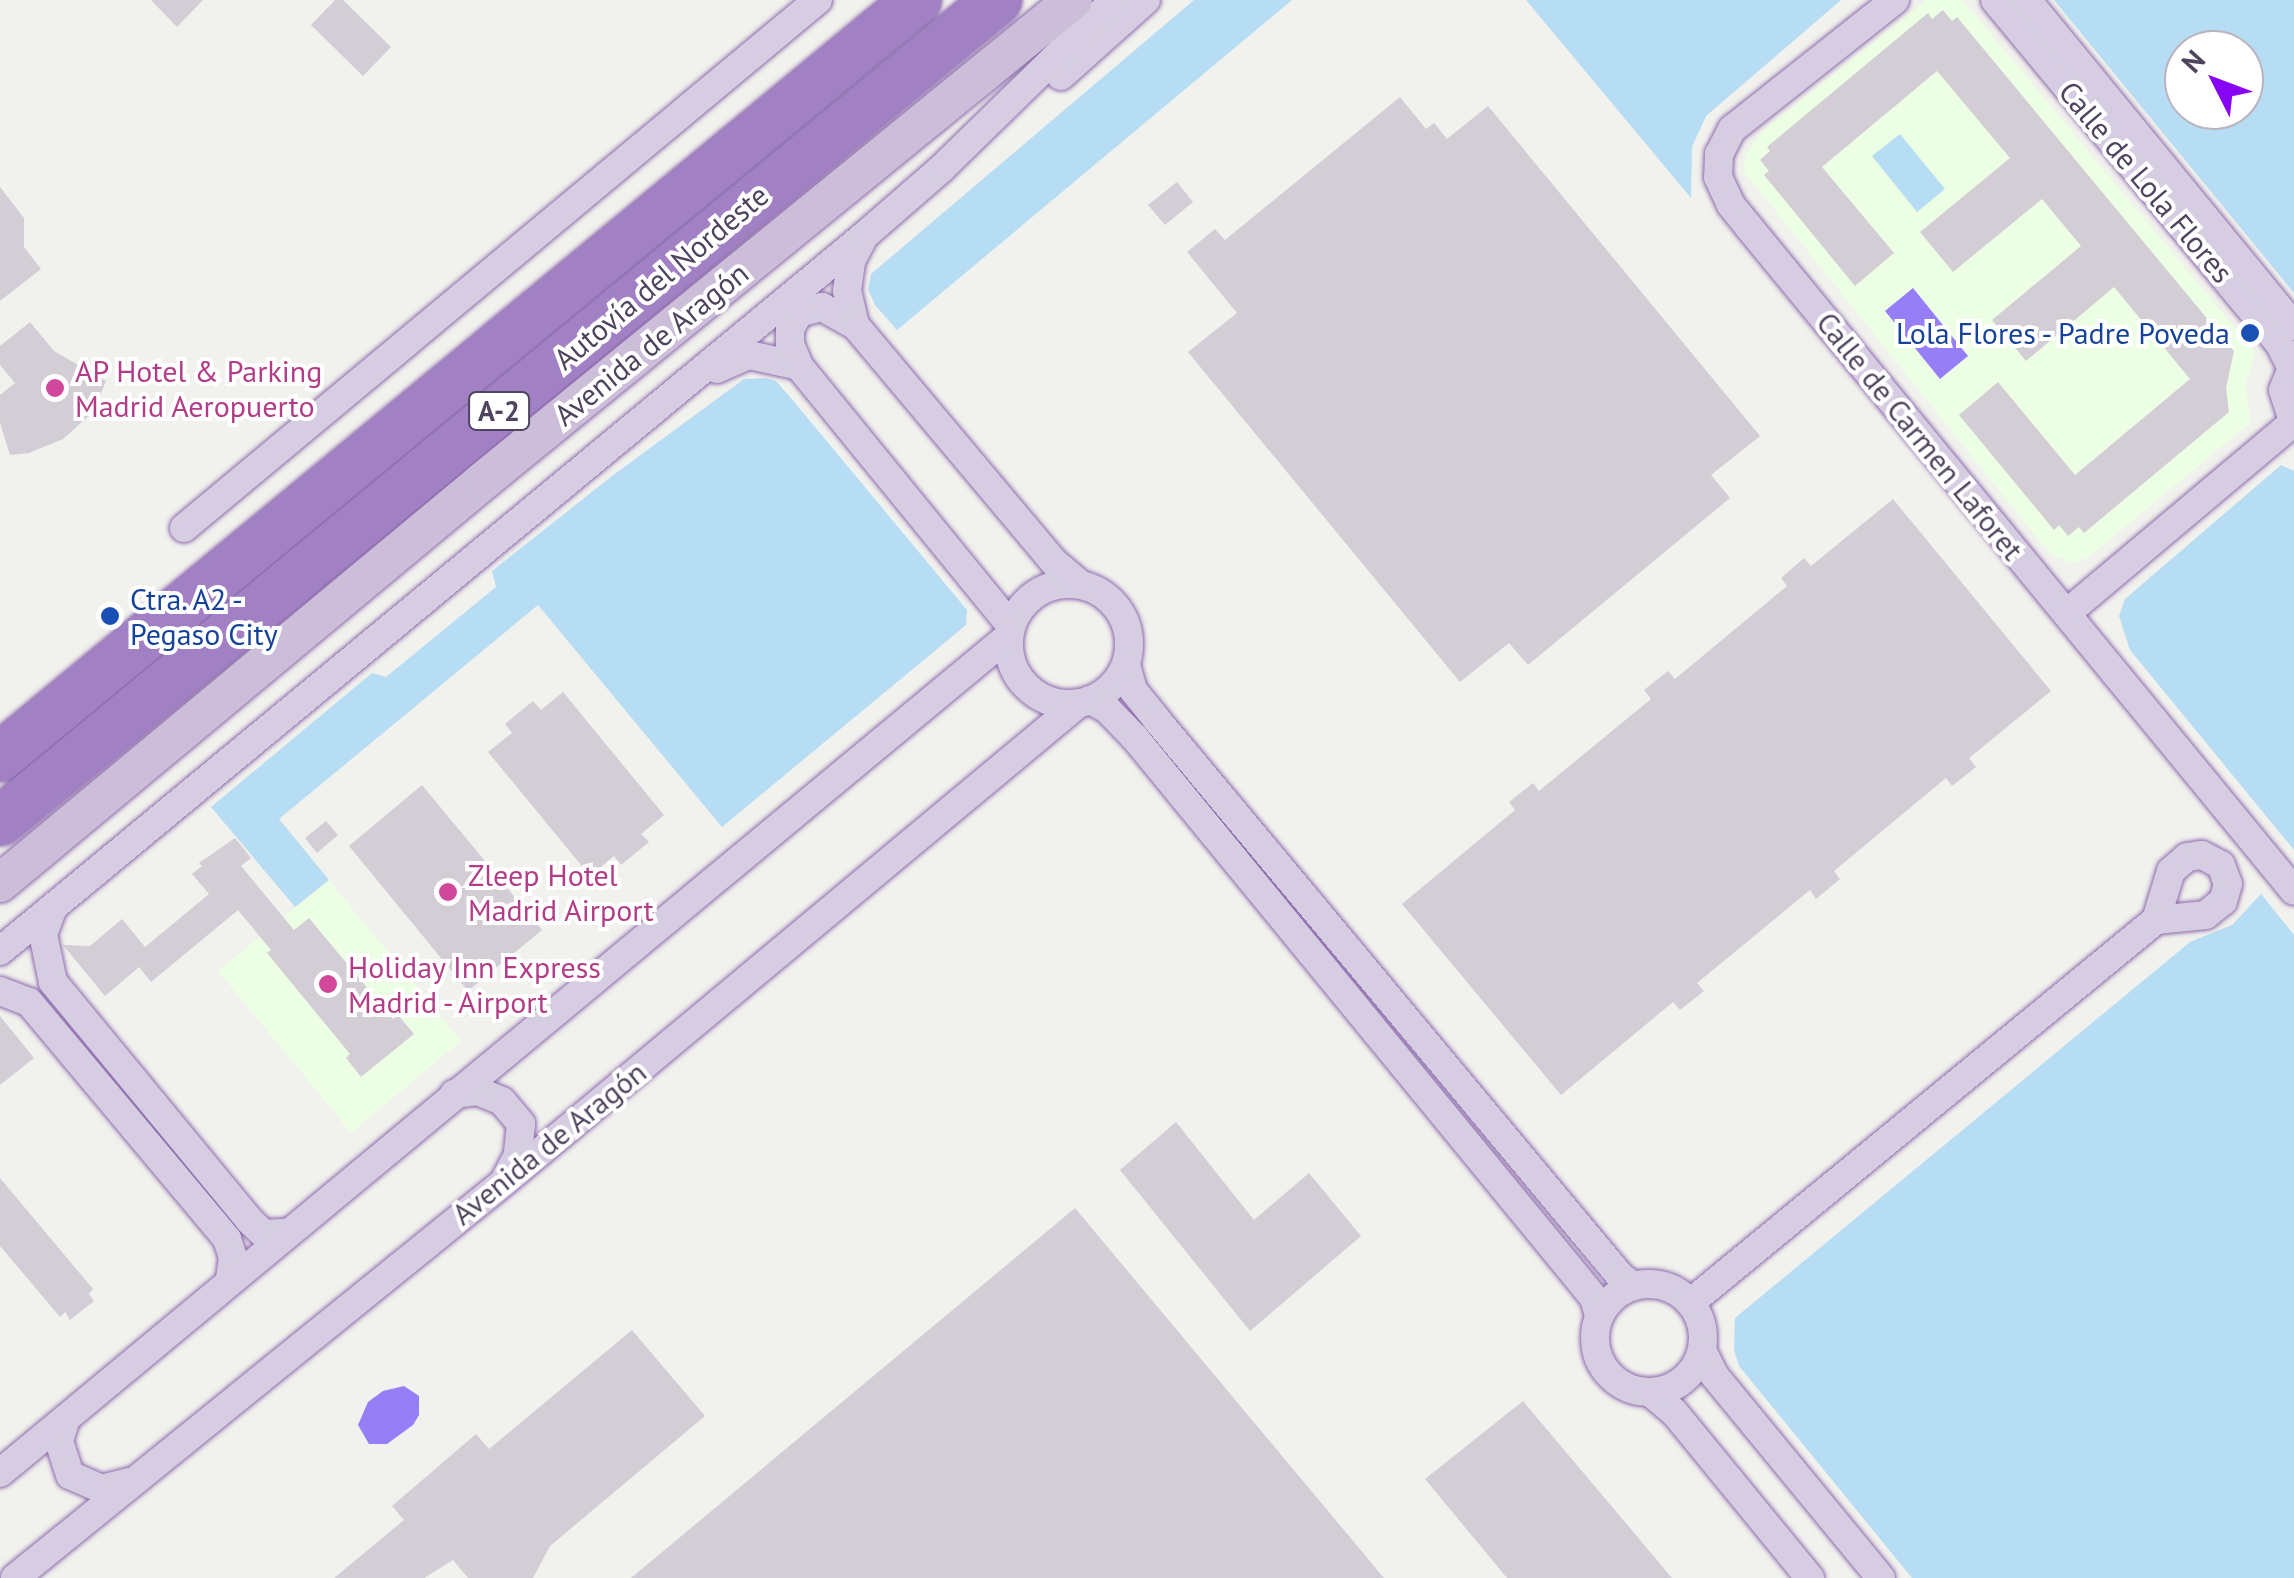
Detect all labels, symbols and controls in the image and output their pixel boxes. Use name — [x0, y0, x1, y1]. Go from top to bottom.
north arrow — [2164, 30, 2264, 130]
text: N — [2173, 42, 2213, 80]
street label: Calle de Lola Flores — [2051, 74, 2241, 290]
street label: Autovía del Nordeste — [547, 177, 775, 377]
street label: Avenida de Aragón — [546, 255, 756, 433]
street label: Calle de Carmen Laforet — [1809, 305, 2031, 567]
place label: Lola Flores - Padre Poveda — [1891, 315, 2230, 351]
marker: Lola Flores - Padre Poveda — [2239, 322, 2261, 344]
place label: AP Hotel & Parking Madrid Aeropuerto — [75, 353, 324, 424]
marker: AP Hotel & Parking Madrid Aeropuerto — [44, 377, 66, 399]
road number: A-2 — [466, 388, 532, 434]
place label: Ctra. A2 - Pegaso City — [130, 581, 278, 652]
marker: Ctra. A2 - Pegaso City — [99, 605, 121, 627]
place label: Zleep Hotel Madrid Airport — [468, 857, 655, 928]
marker: Zleep Hotel Madrid Airport — [437, 881, 459, 903]
place label: Holiday Inn Express Madrid - Airport — [348, 949, 602, 1020]
marker: Holiday Inn Express Madrid - Airport — [317, 973, 339, 995]
street label: Avenida de Aragón — [444, 1054, 654, 1232]

